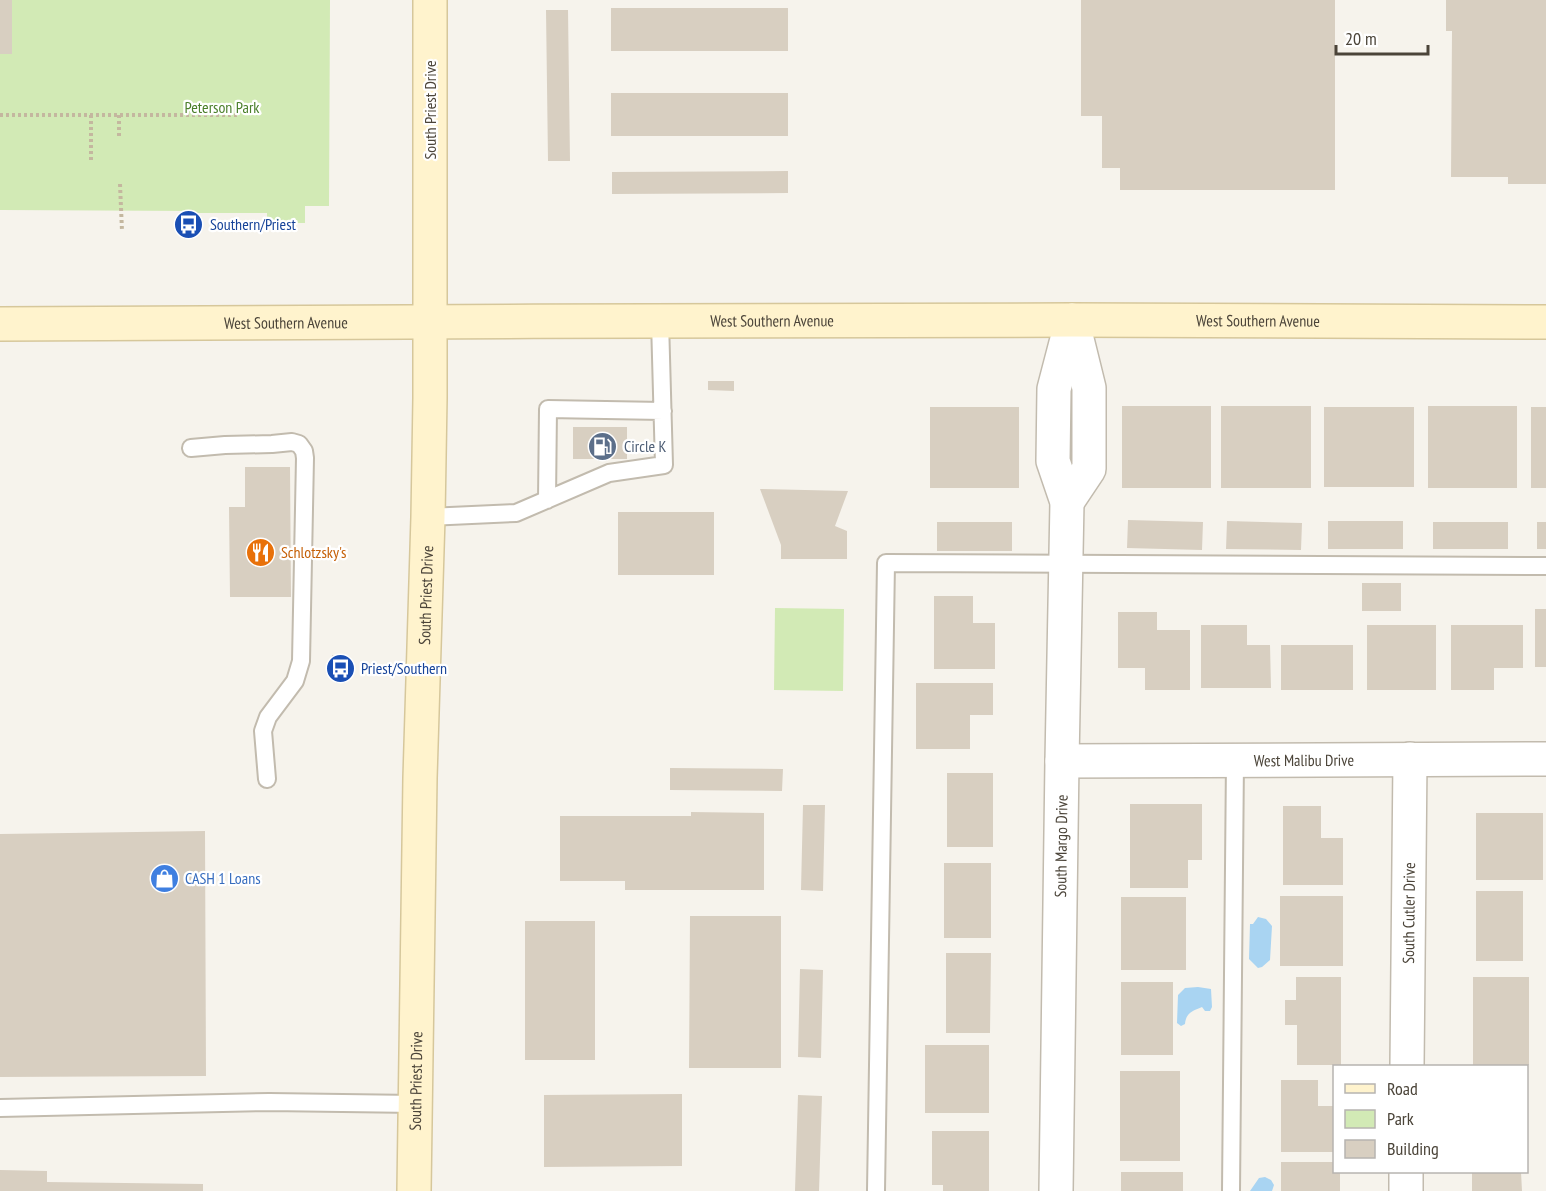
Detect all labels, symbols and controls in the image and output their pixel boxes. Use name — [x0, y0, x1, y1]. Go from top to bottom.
scale bar — [1336, 18, 1428, 56]
text: 20 m — [1345, 27, 1377, 50]
street label: South Priest Drive — [420, 60, 440, 160]
park label: Peterson Park — [184, 97, 260, 117]
bus stop icon: Southern/Priest — [173, 208, 205, 240]
place label: Southern/Priest — [210, 214, 297, 234]
street label: West Southern Avenue — [710, 310, 834, 331]
street label: West Southern Avenue — [1196, 310, 1320, 331]
street label: West Southern Avenue — [224, 312, 348, 333]
fuel station icon: Circle K — [587, 430, 619, 462]
place label: Circle K — [624, 436, 667, 456]
restaurant icon: Schlotzsky's — [244, 536, 276, 568]
place label: Schlotzsky's — [281, 542, 347, 562]
street label: South Priest Drive — [414, 545, 437, 645]
bus stop icon: Priest/Southern — [324, 652, 356, 684]
place label: Priest/Southern — [361, 658, 447, 678]
street label: West Malibu Drive — [1254, 750, 1354, 770]
street label: South Margo Drive — [1050, 794, 1072, 898]
shop icon: CASH 1 Loans — [148, 862, 180, 894]
street label: South Cutler Drive — [1398, 862, 1419, 964]
place label: CASH 1 Loans — [185, 868, 261, 888]
street label: South Priest Drive — [405, 1031, 426, 1131]
legend — [1333, 1065, 1528, 1173]
text: Road — [1387, 1077, 1418, 1100]
text: Park — [1387, 1107, 1414, 1130]
text: Building — [1387, 1137, 1439, 1160]

